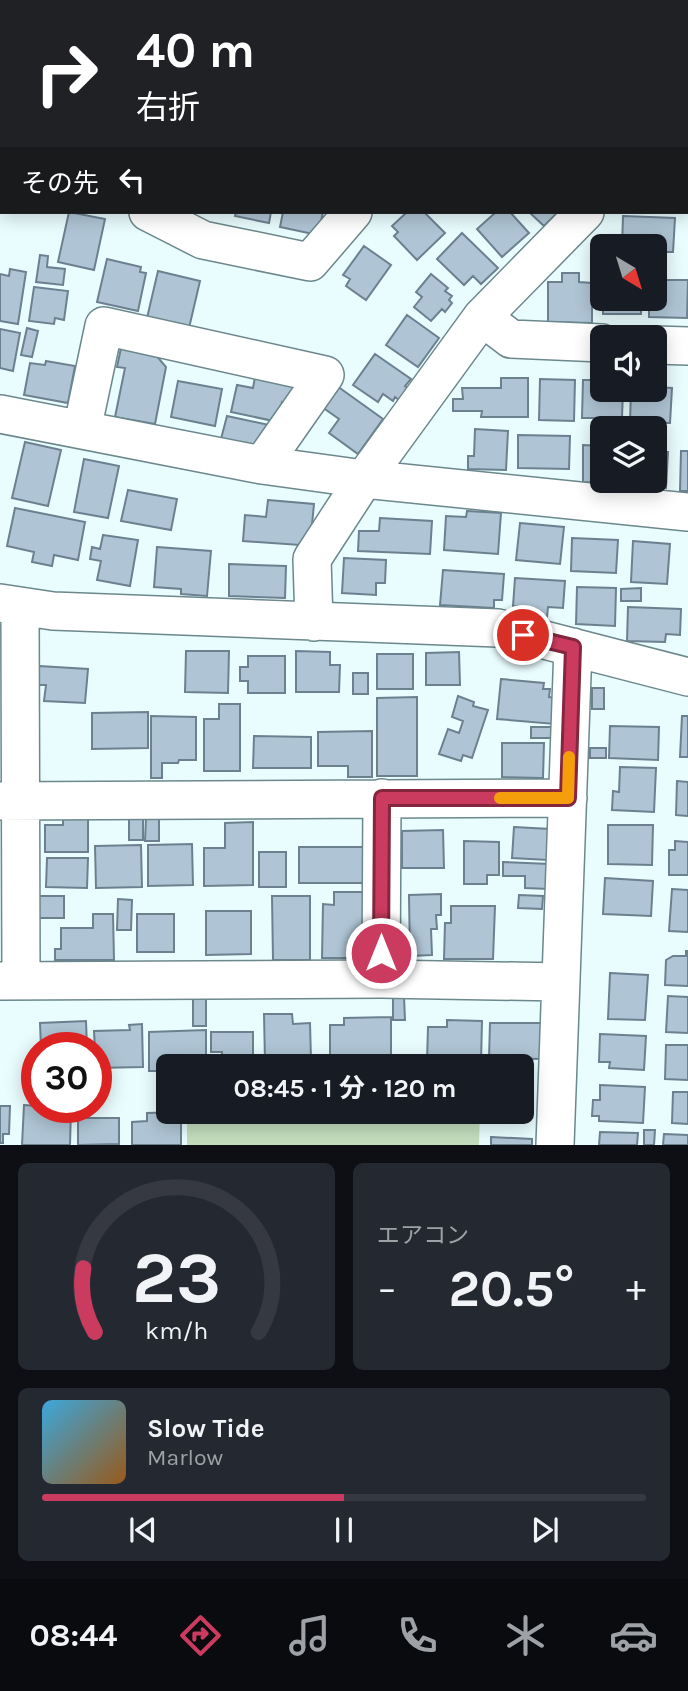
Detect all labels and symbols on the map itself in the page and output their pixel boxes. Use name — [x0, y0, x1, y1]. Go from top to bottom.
north arrow — [590, 234, 667, 312]
pin — [493, 605, 553, 665]
position arrow — [344, 916, 418, 990]
speed limit sign: 30 — [21, 1032, 112, 1123]

